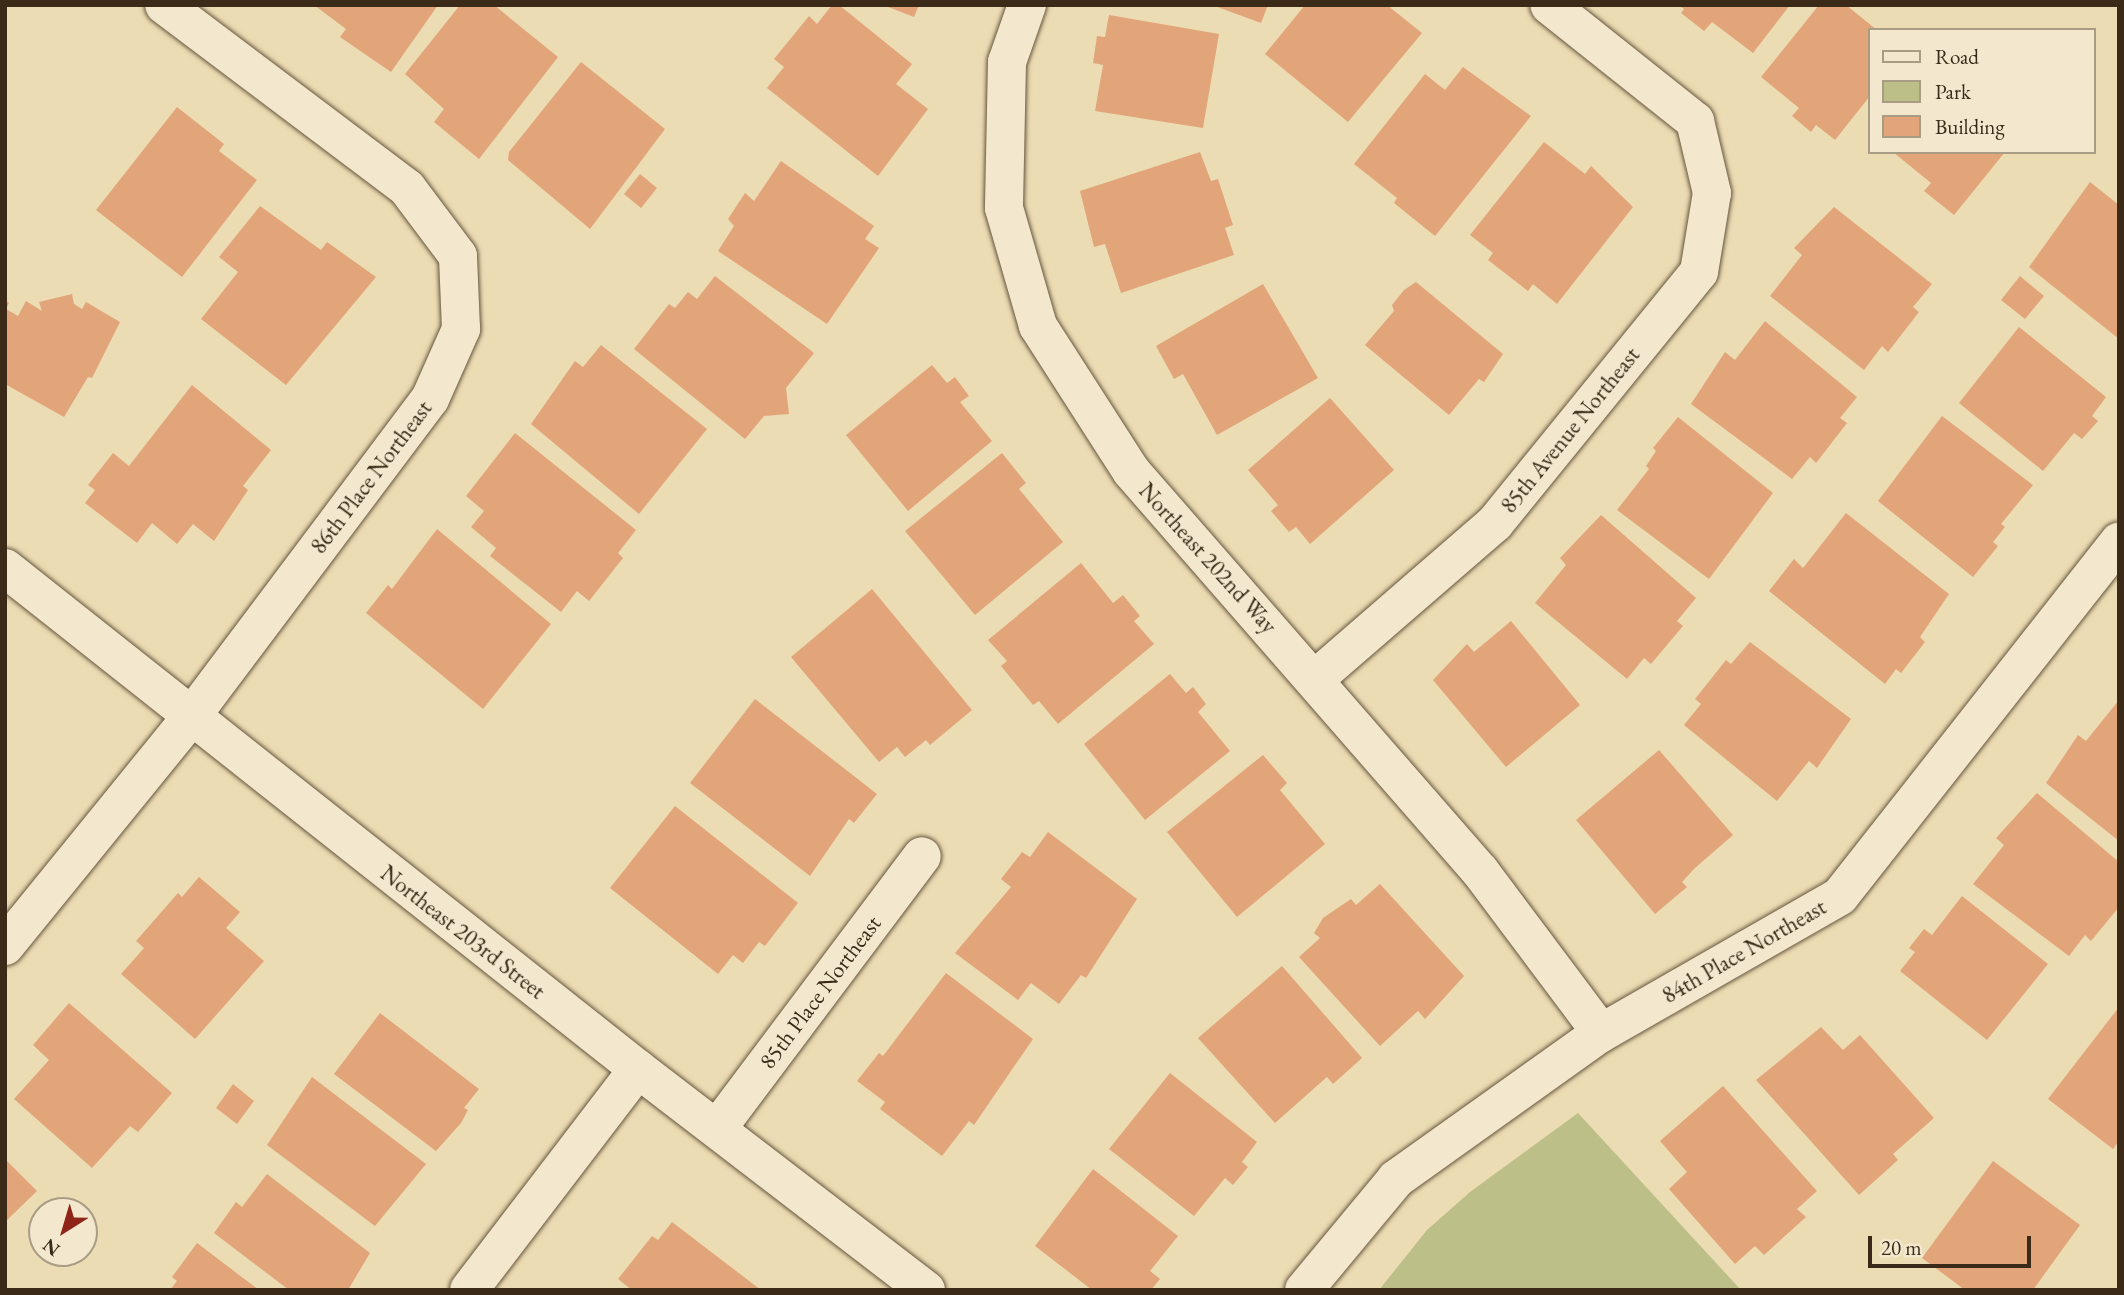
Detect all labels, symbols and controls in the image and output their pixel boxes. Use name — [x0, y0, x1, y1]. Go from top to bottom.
legend — [1868, 28, 2096, 154]
text: Road — [1935, 43, 1979, 70]
text: Park — [1935, 78, 1971, 105]
text: Building — [1935, 113, 2005, 140]
street label: 85th Avenue Northeast — [1495, 341, 1645, 519]
street label: 86th Place Northeast — [304, 395, 438, 559]
street label: Northeast 202nd Way — [1133, 477, 1283, 639]
street label: Northeast 203rd Street — [375, 859, 551, 1005]
street label: 84th Place Northeast — [1657, 893, 1831, 1009]
street label: 85th Place Northeast — [753, 910, 887, 1074]
north arrow — [28, 1197, 98, 1267]
scale bar — [1872, 1222, 2035, 1266]
text: N — [38, 1233, 65, 1262]
text: 20 m — [1881, 1234, 1922, 1261]

